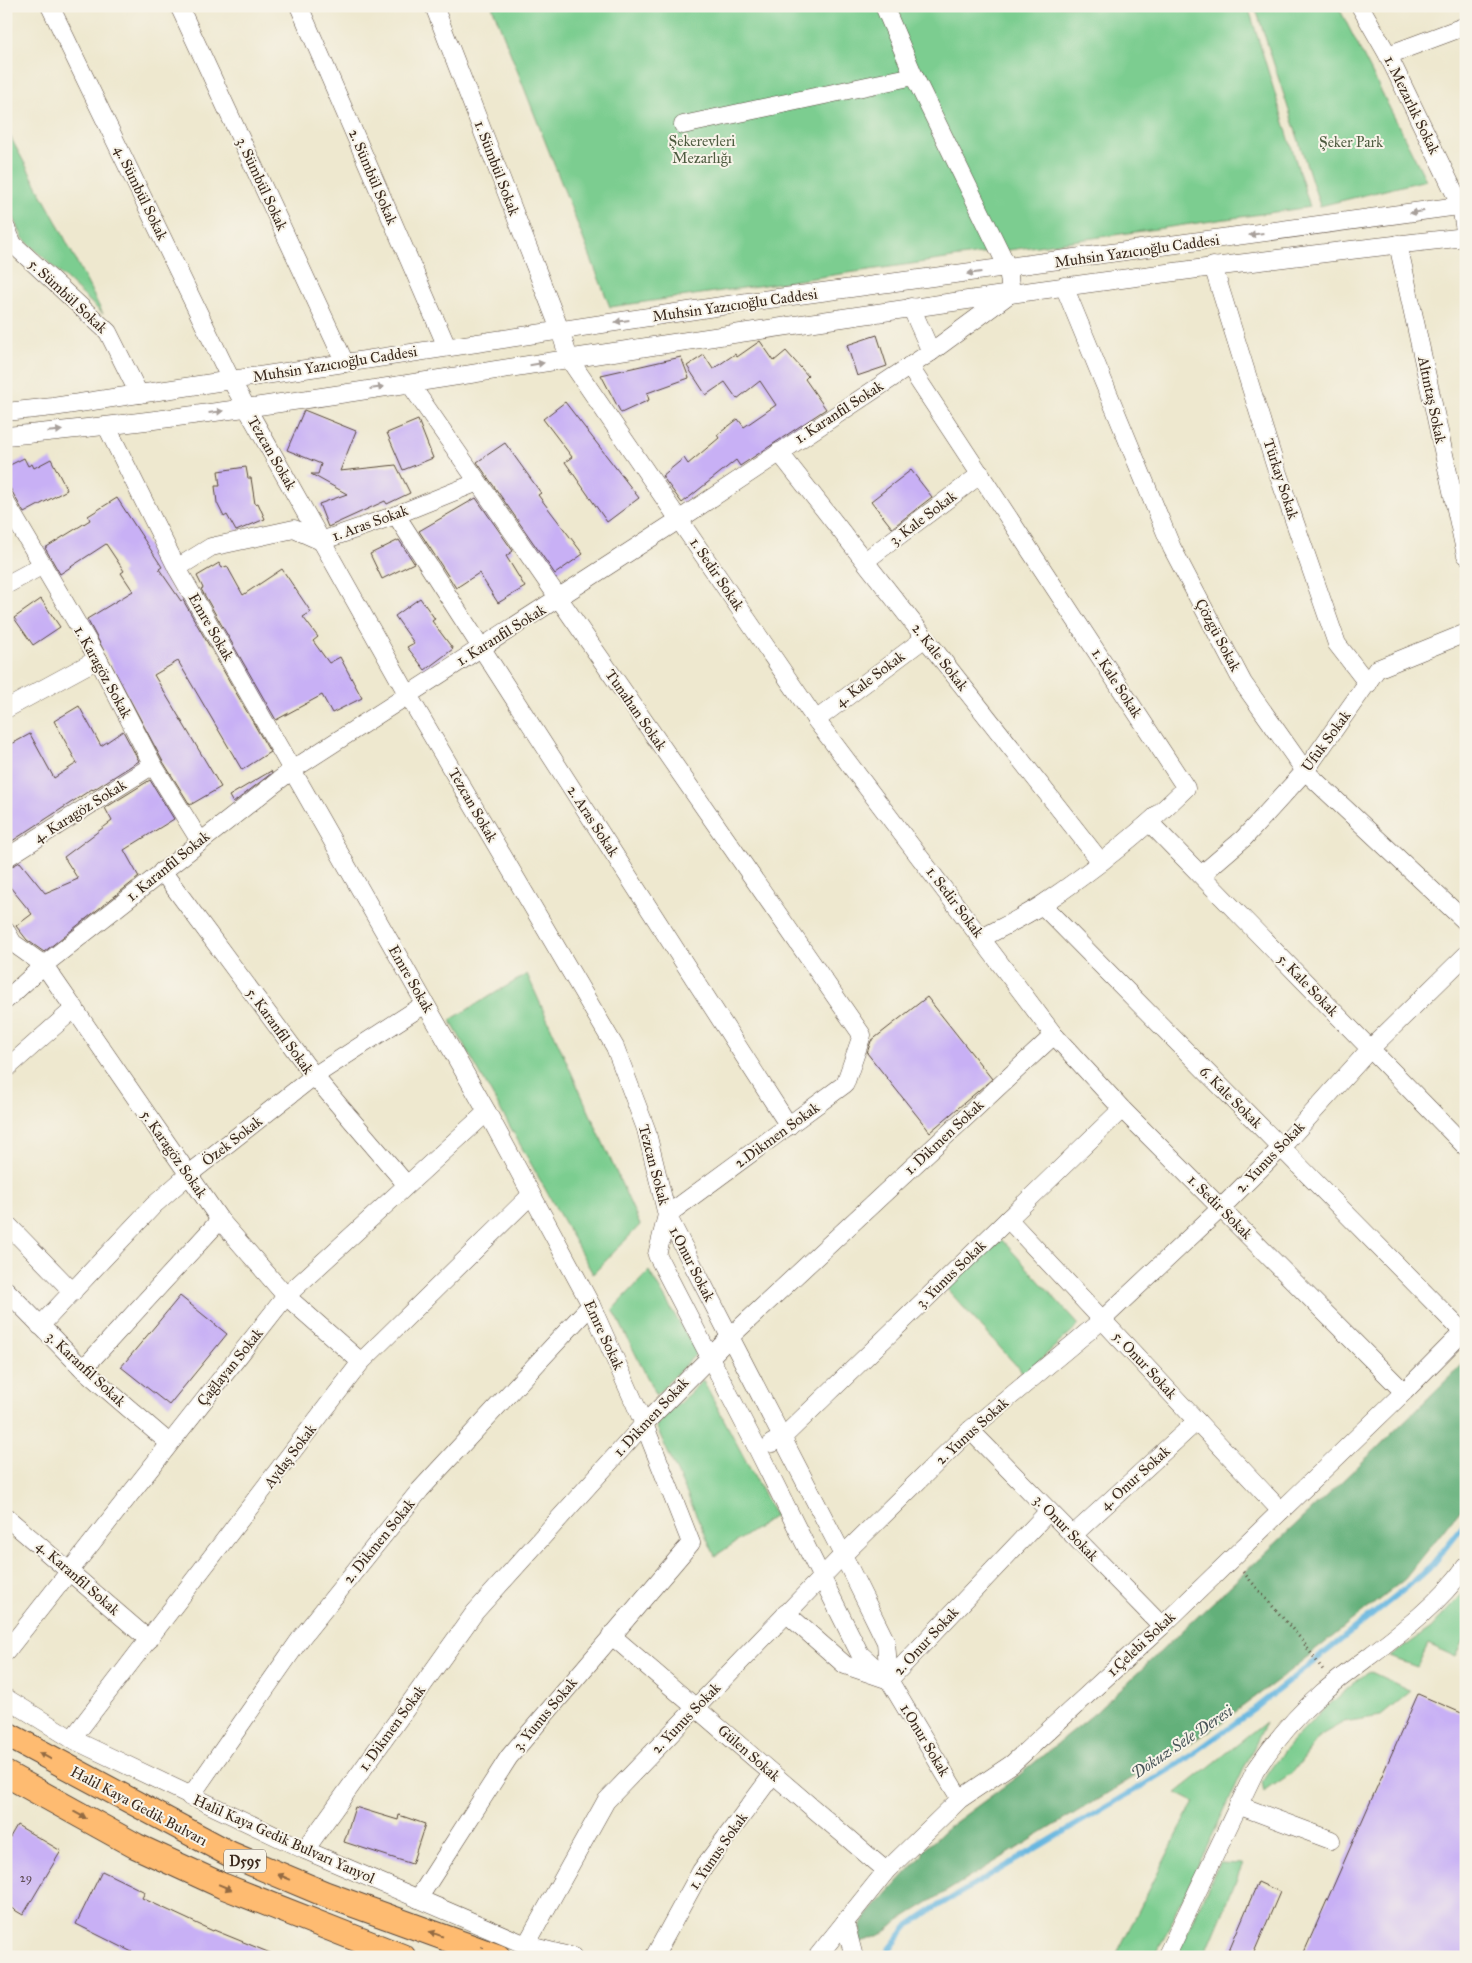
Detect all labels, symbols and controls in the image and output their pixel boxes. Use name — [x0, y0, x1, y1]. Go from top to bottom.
street label: 1. Mezarlık Sokak — [1380, 53, 1444, 157]
street label: 1. Sümbül Sokak — [471, 118, 523, 218]
street label: 2. Sümbül Sokak — [345, 126, 401, 228]
park label: Şekerevleri Mezarlığı — [669, 132, 735, 167]
park label: Şeker Park — [1319, 133, 1383, 151]
street label: 3. Sümbül Sokak — [233, 135, 291, 233]
street label: 4. Sümbül Sokak — [110, 143, 172, 243]
one-way arrow — [1409, 208, 1425, 216]
street label: Muhsin Yazıcıoğlu Caddesi — [1053, 231, 1221, 271]
one-way arrow — [1248, 231, 1264, 239]
street label: 5. Sümbül Sokak — [25, 255, 111, 337]
one-way arrow — [966, 269, 982, 277]
street label: Muhsin Yazıcıoğlu Caddesi — [651, 285, 819, 325]
one-way arrow — [614, 317, 630, 325]
street label: Muhsin Yazıcıoğlu Caddesi — [251, 342, 419, 386]
street label: Altıntaş Sokak — [1414, 354, 1450, 445]
one-way arrow — [530, 359, 546, 367]
street label: 1. Karanfil Sokak — [791, 377, 887, 447]
one-way arrow — [369, 384, 385, 392]
one-way arrow — [208, 408, 224, 416]
street label: Tezcan Sokak — [244, 413, 300, 493]
one-way arrow — [47, 427, 63, 435]
street label: Türkay Sokak — [1260, 436, 1302, 522]
street label: 3. Kale Sokak — [886, 487, 960, 549]
street label: 1. Aras Sokak — [330, 501, 410, 545]
street label: 1. Sedir Sokak — [686, 534, 748, 614]
street label: Emre Sokak — [184, 590, 238, 664]
street label: Çözgü Sokak — [1191, 596, 1245, 674]
street label: 1. Karanfil Sokak — [453, 600, 549, 670]
street label: 2. Kale Sokak — [908, 620, 972, 694]
street label: 1. Karagöz Sokak — [70, 623, 136, 721]
street label: 1. Kale Sokak — [1088, 645, 1146, 721]
street label: 4. Kale Sokak — [832, 647, 908, 711]
street label: Tunahan Sokak — [601, 666, 671, 754]
street label: Ufuk Sokak — [1298, 707, 1354, 775]
street label: Tezcan Sokak — [445, 765, 501, 845]
street label: 4. Karagöz Sokak — [31, 775, 129, 847]
street label: 2. Aras Sokak — [563, 782, 623, 860]
street label: 1. Karanfil Sokak — [123, 827, 213, 905]
street label: 1. Sedir Sokak — [922, 863, 988, 941]
street label: Emre Sokak — [384, 942, 438, 1016]
street label: 5. Kale Sokak — [1274, 950, 1342, 1020]
street label: 5. Karanfil Sokak — [243, 984, 317, 1078]
street label: 6. Kale Sokak — [1196, 1062, 1266, 1132]
street label: 1. Dikmen Sokak — [901, 1096, 987, 1178]
street label: 2.Dikmen Sokak — [731, 1098, 823, 1172]
street label: 5. Karagöz Sokak — [137, 1107, 211, 1201]
street label: Özek Sokak — [198, 1111, 266, 1170]
street label: 2. Yunus Sokak — [1232, 1118, 1308, 1196]
street label: Tezcan Sokak — [635, 1123, 673, 1207]
street label: 1. Sedir Sokak — [1184, 1171, 1256, 1243]
street label: 1.Onur Sokak — [665, 1224, 719, 1304]
street label: 3. Yunus Sokak — [912, 1236, 990, 1312]
street label: Emre Sokak — [580, 1297, 628, 1373]
street label: Çağlayan Sokak — [193, 1324, 267, 1410]
street label: 3. Karanfil Sokak — [43, 1328, 129, 1410]
street label: 5. Onur Sokak — [1109, 1328, 1181, 1403]
street label: 1. Dikmen Sokak — [610, 1374, 692, 1460]
street label: 2. Yunus Sokak — [932, 1394, 1012, 1468]
street label: Aydaş Sokak — [259, 1420, 320, 1492]
street label: 4. Onur Sokak — [1096, 1442, 1174, 1514]
street label: 3. Onur Sokak — [1030, 1491, 1102, 1565]
street label: 2. Dikmen Sokak — [339, 1495, 419, 1587]
street label: 4. Karanfil Sokak — [33, 1537, 123, 1619]
street label: 2. Onur Sokak — [890, 1603, 962, 1679]
street label: 1.Çelebi Sokak — [1103, 1608, 1179, 1680]
street label: 3. Yunus Sokak — [509, 1674, 581, 1754]
street label: 2. Yunus Sokak — [648, 1679, 724, 1757]
street label: 1. Dikmen Sokak — [355, 1681, 429, 1774]
street label: 1.Onur Sokak — [896, 1700, 954, 1780]
water label: Dokuz Sele Deresi — [1128, 1701, 1237, 1783]
street label: Gülen Sokak — [714, 1721, 784, 1785]
one-way arrow — [38, 1752, 53, 1760]
street label: Halil Kaya Gedik Bulvarı — [68, 1762, 210, 1850]
street label: Halil Kaya Gedik Bulvarı Yanyol — [190, 1791, 378, 1888]
street label: 1. Yunus Sokak — [685, 1809, 751, 1893]
one-way arrow — [72, 1811, 87, 1819]
road number: D595 — [224, 1850, 266, 1872]
house number: 29 — [20, 1871, 32, 1885]
one-way arrow — [276, 1873, 291, 1881]
one-way arrow — [218, 1883, 232, 1891]
one-way arrow — [428, 1930, 443, 1938]

